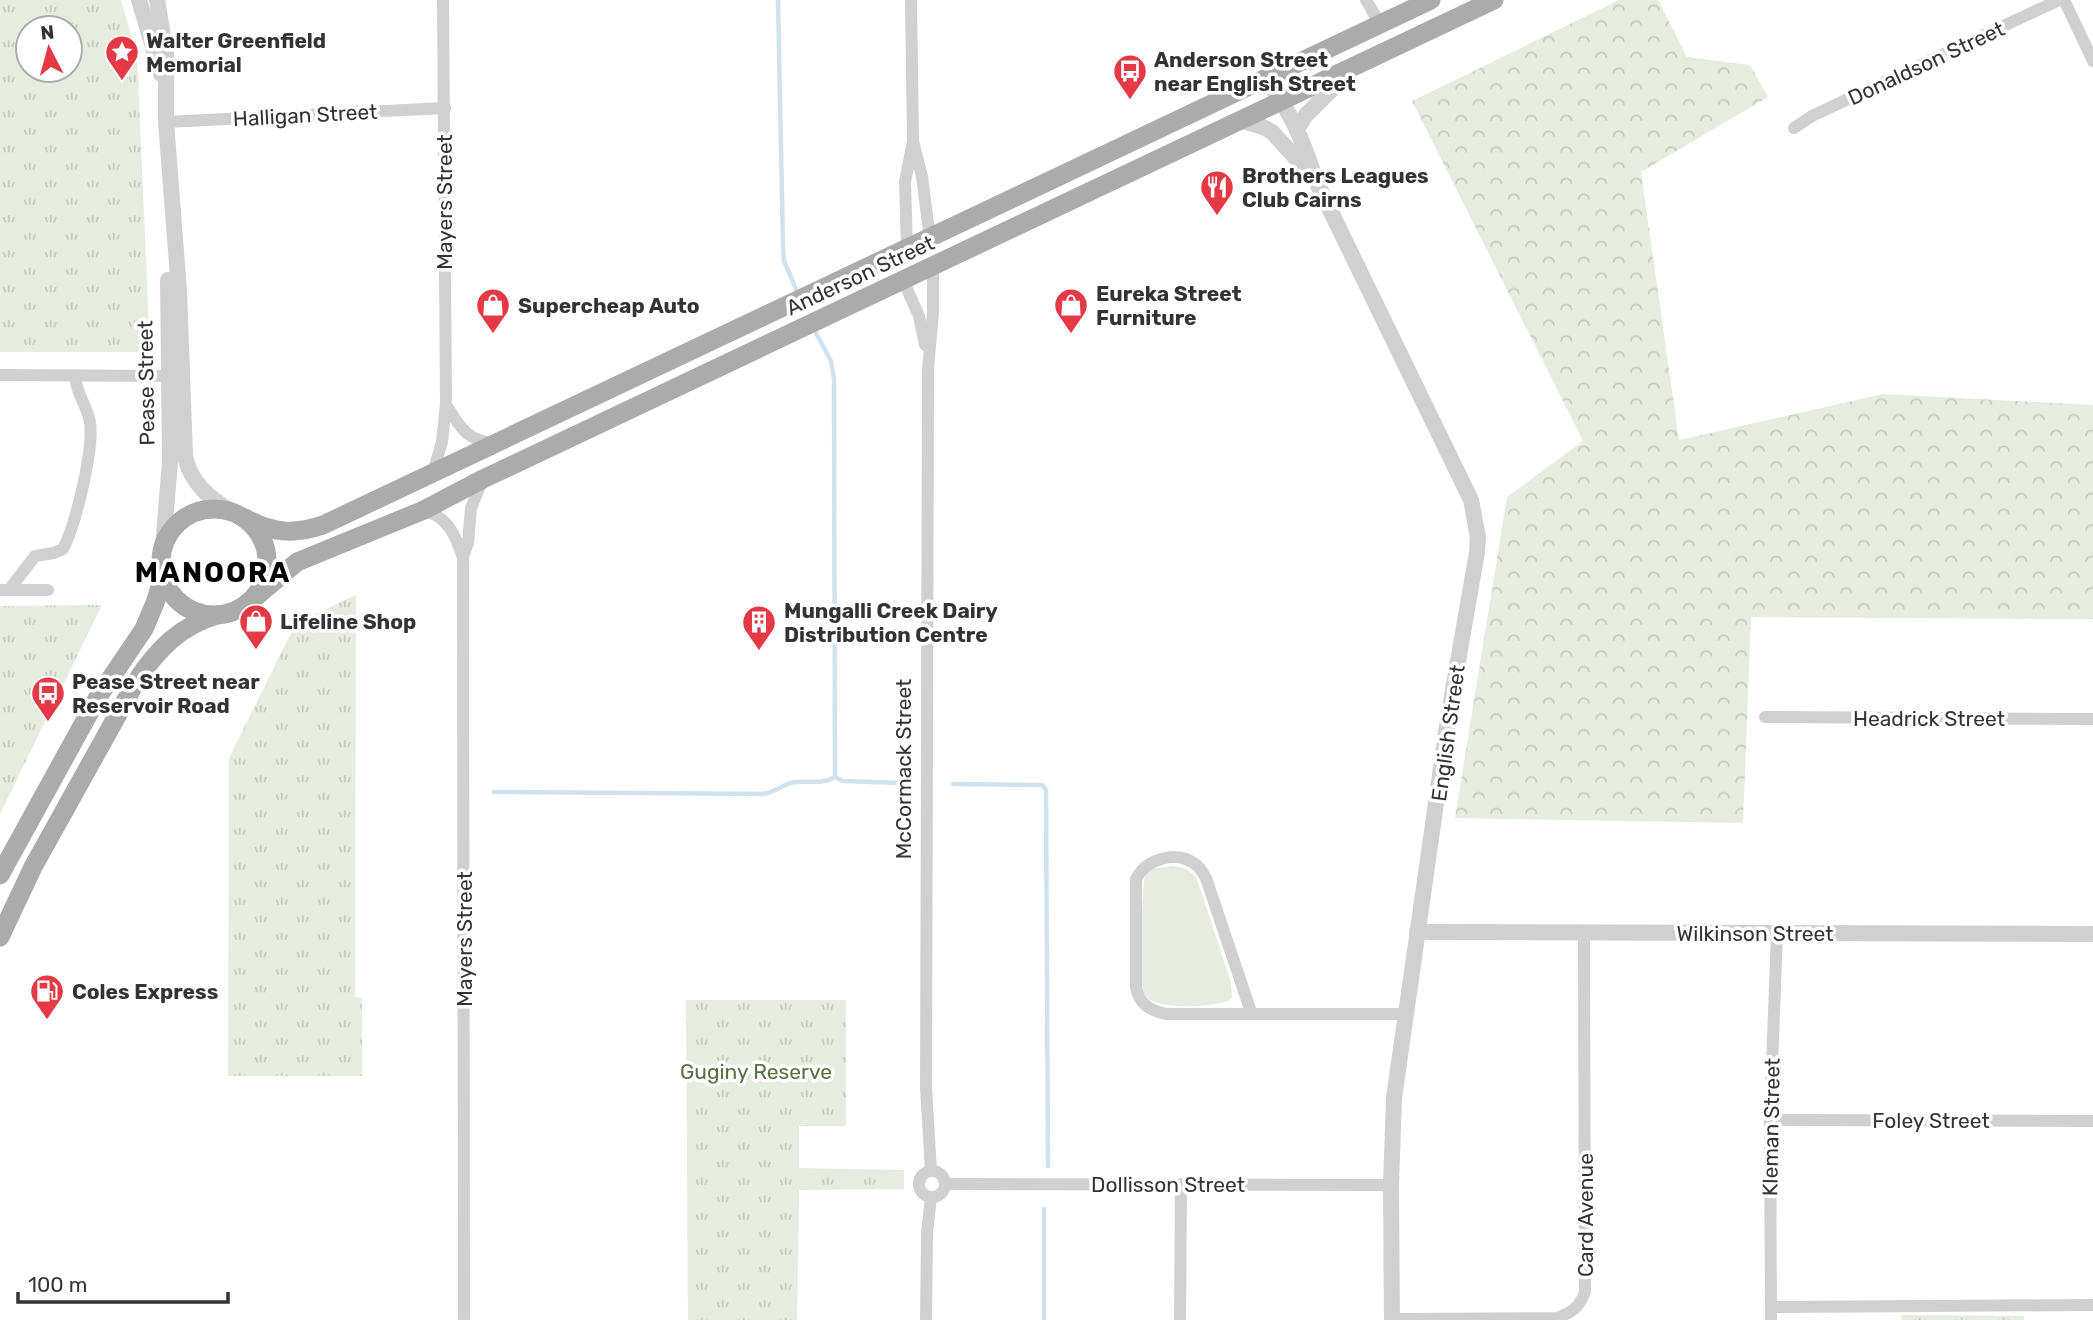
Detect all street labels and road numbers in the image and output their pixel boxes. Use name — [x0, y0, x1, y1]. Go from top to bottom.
street label: Donaldson Street — [1844, 16, 2008, 110]
street label: Halligan Street — [232, 99, 378, 131]
street label: Mayers Street — [432, 134, 457, 270]
street label: Anderson Street — [782, 230, 938, 320]
street label: Pease Street — [132, 320, 160, 446]
street label: English Street — [1426, 663, 1470, 803]
street label: McCormack Street — [891, 679, 916, 859]
street label: Headrick Street — [1853, 706, 2005, 731]
street label: Mayers Street — [452, 871, 477, 1007]
street label: Wilkinson Street — [1677, 921, 1834, 946]
street label: Kleman Street — [1757, 1058, 1785, 1196]
street label: Foley Street — [1872, 1108, 1990, 1133]
street label: Card Avenue — [1573, 1153, 1598, 1277]
street label: Dollisson Street — [1091, 1172, 1245, 1197]

